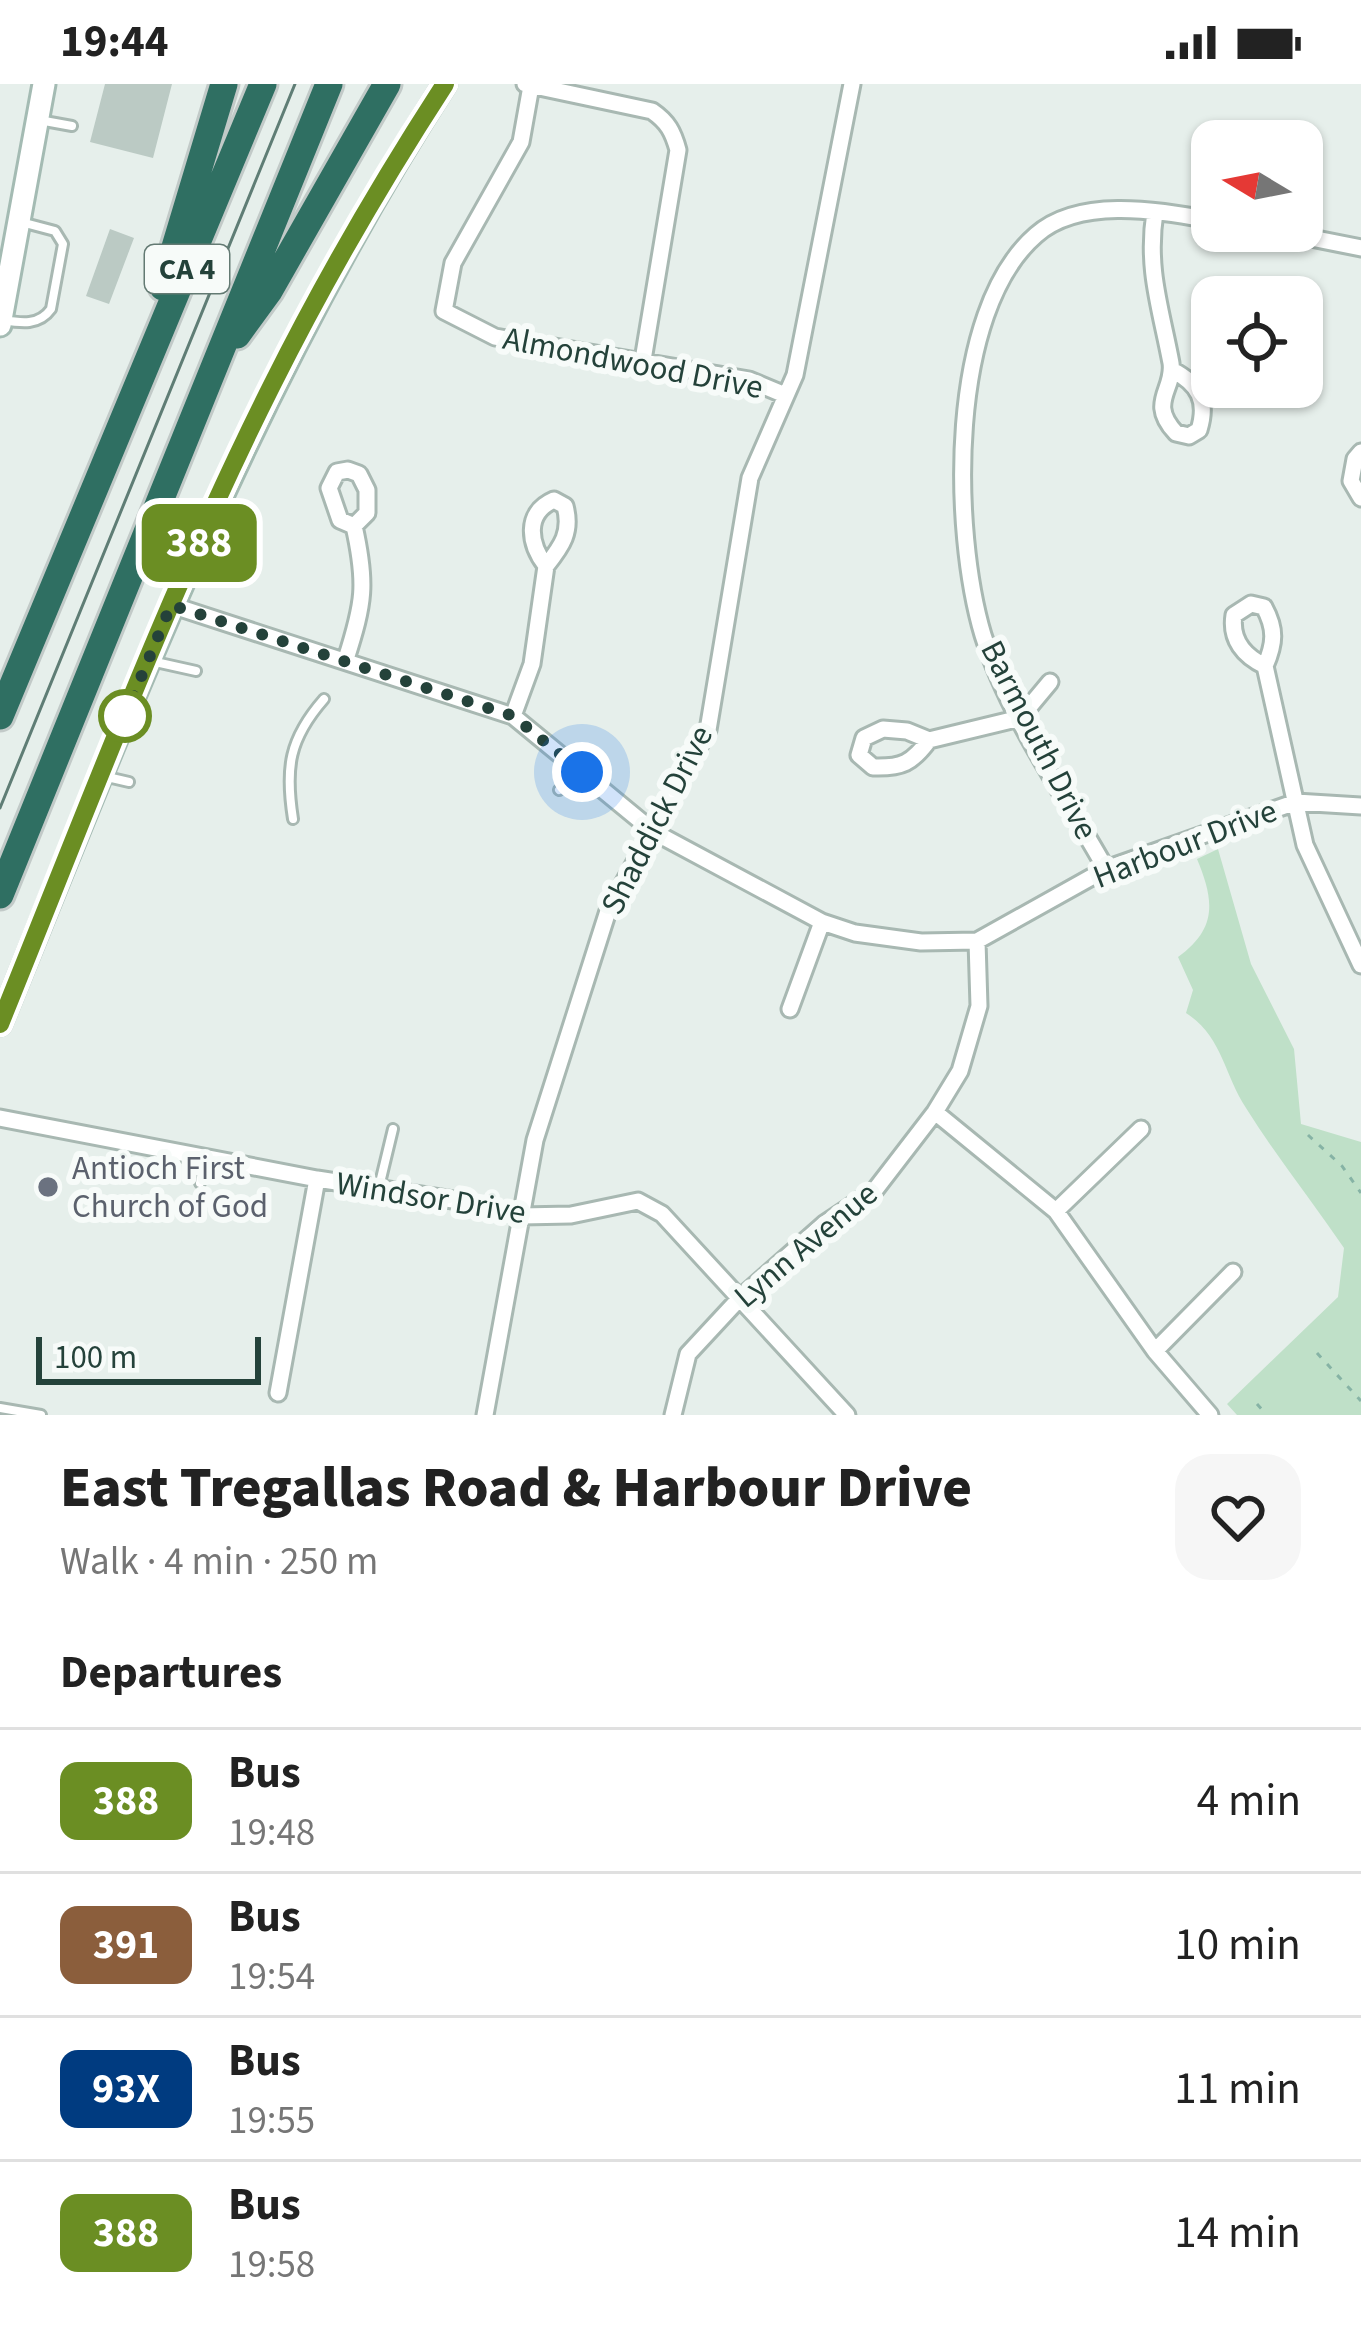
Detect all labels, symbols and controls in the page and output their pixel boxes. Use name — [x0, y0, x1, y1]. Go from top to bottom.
text: 19:44 — [60, 10, 169, 74]
north arrow — [1191, 120, 1323, 252]
map controls — [1191, 120, 1323, 408]
road number: CA 4 — [145, 245, 229, 293]
button: locate — [1191, 276, 1323, 408]
street label: Almondwood Drive — [499, 315, 767, 411]
line badge: 388 — [130, 504, 268, 582]
text: 388 — [166, 513, 232, 573]
street label: Barmouth Drive — [969, 632, 1109, 848]
unlabelled marker — [100, 691, 150, 741]
street label: Shaddick Drive — [589, 717, 725, 923]
your location — [552, 742, 612, 802]
street label: Harbour Drive — [1086, 787, 1284, 901]
place label: Antioch First Church of God — [72, 1145, 268, 1230]
street label: Windsor Drive — [333, 1160, 529, 1236]
street label: Lynn Avenue — [724, 1171, 888, 1319]
marker: Antioch First Church of God — [35, 1174, 61, 1200]
scale bar — [36, 1331, 261, 1384]
text: 100 m — [54, 1334, 137, 1381]
text: East Tregallas Road & Harbour Drive — [60, 1448, 972, 1529]
button: heart — [1175, 1454, 1301, 1580]
text: Walk · 4 min · 250 m — [60, 1534, 378, 1590]
text: Departures — [60, 1641, 282, 1705]
text: Bus — [228, 1741, 301, 1805]
text: 4 min — [1197, 1769, 1301, 1833]
text: 388 — [93, 1771, 159, 1831]
text: 19:48 — [228, 1805, 315, 1861]
text: Bus — [228, 1885, 301, 1949]
text: 10 min — [1174, 1913, 1301, 1977]
text: 391 — [93, 1915, 159, 1975]
text: 19:54 — [228, 1949, 315, 2005]
text: Bus — [228, 2029, 301, 2093]
text: 11 min — [1174, 2057, 1301, 2121]
text: 93X — [92, 2059, 160, 2119]
text: 19:55 — [228, 2093, 315, 2149]
text: Bus — [228, 2173, 301, 2237]
text: 14 min — [1174, 2201, 1301, 2265]
text: 388 — [93, 2203, 159, 2263]
text: 19:58 — [228, 2237, 315, 2293]

